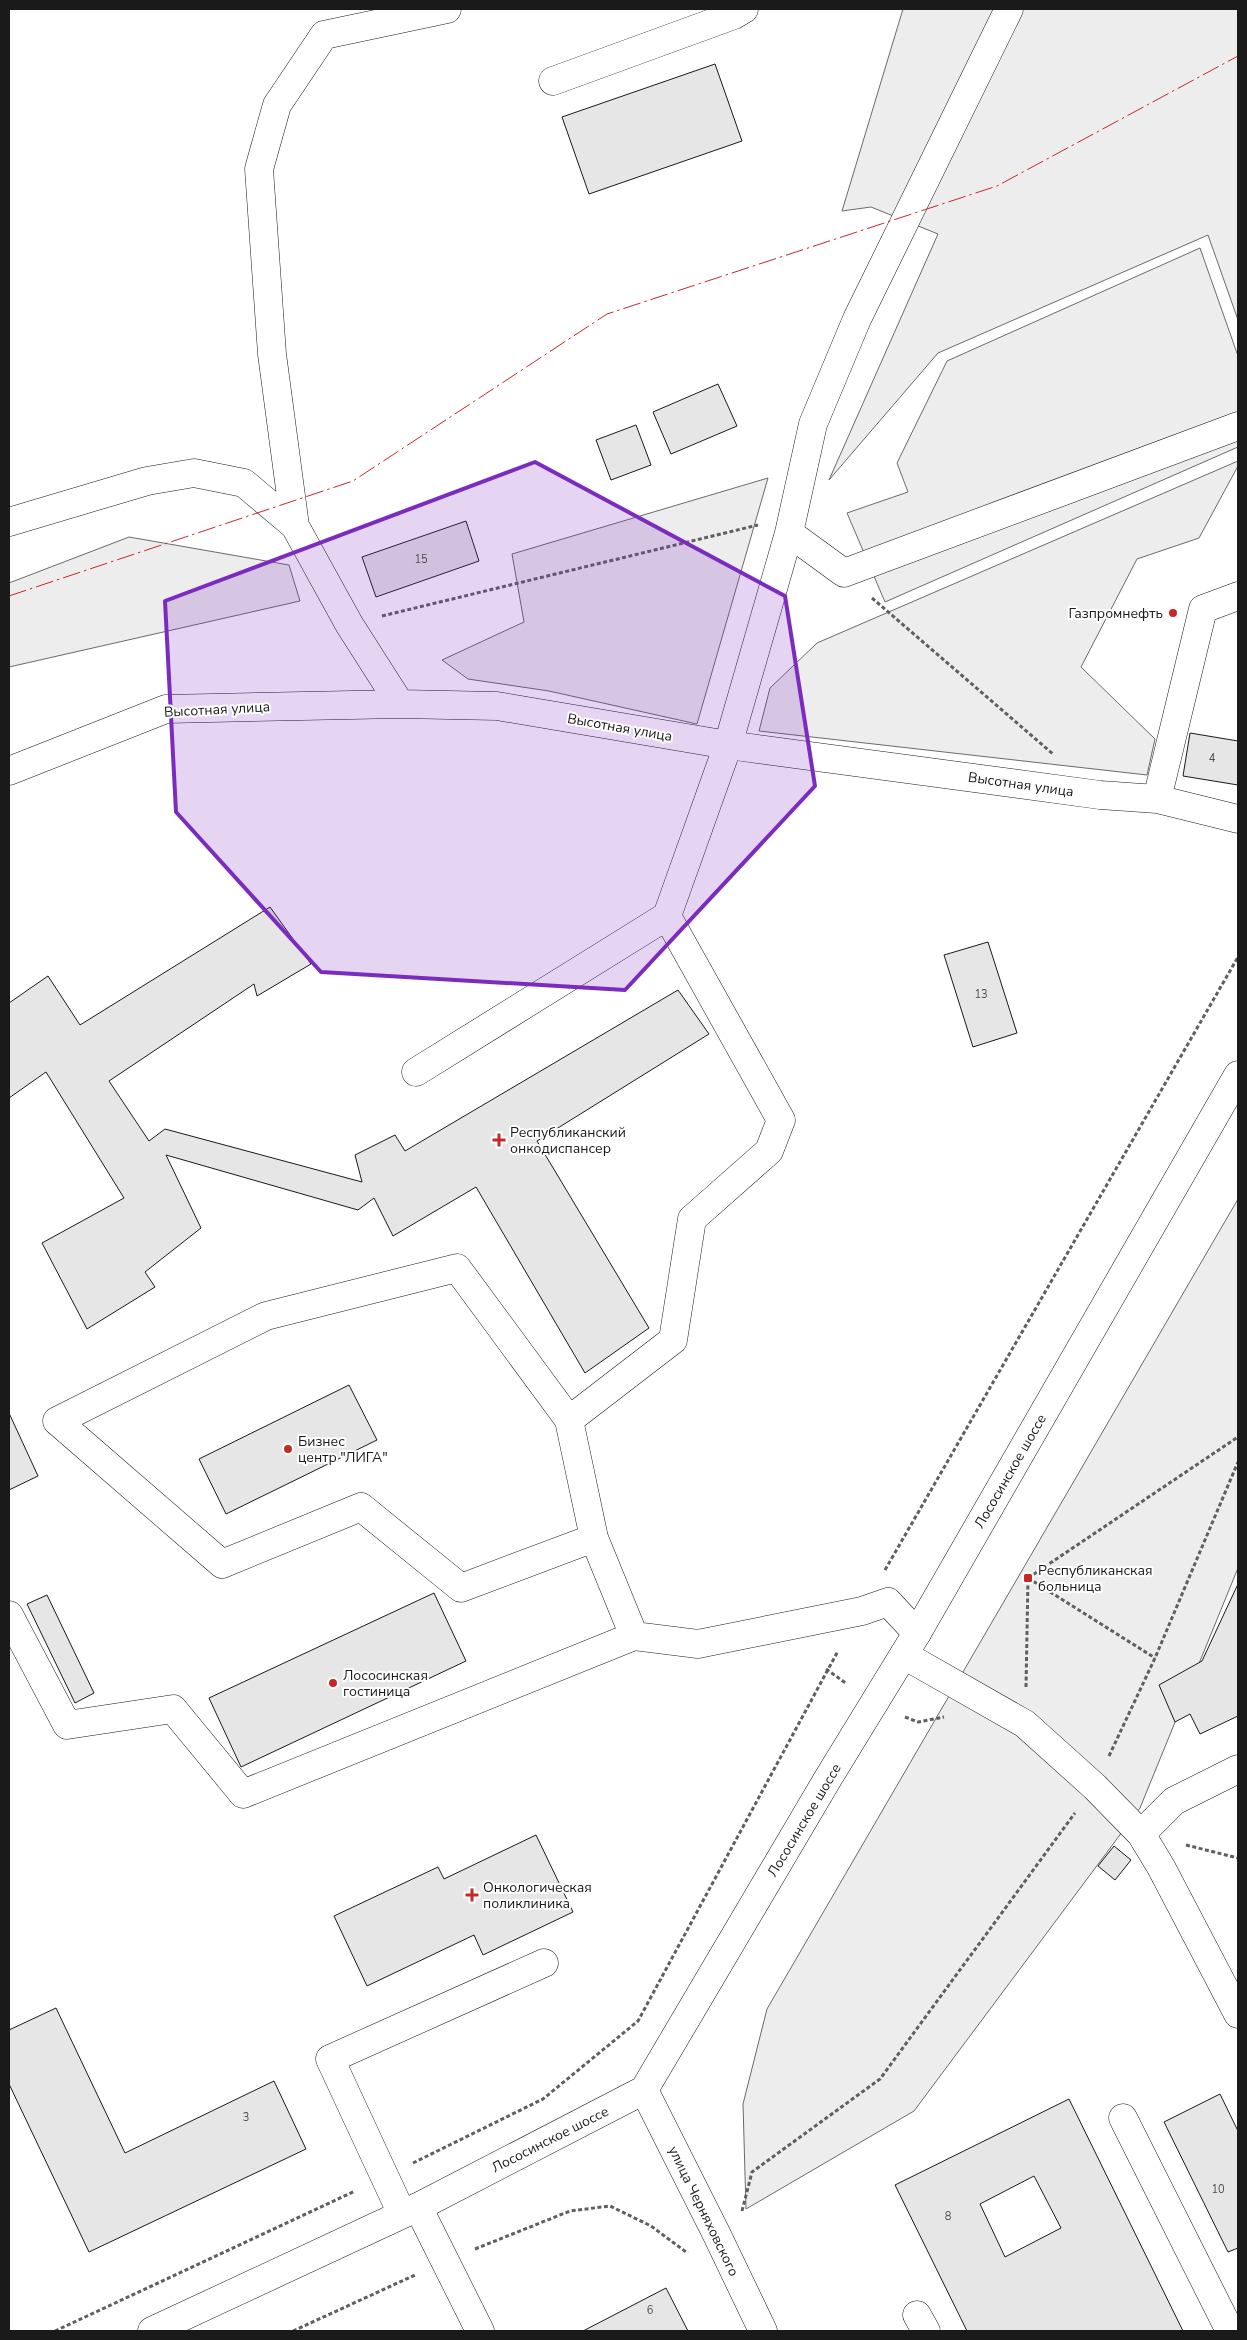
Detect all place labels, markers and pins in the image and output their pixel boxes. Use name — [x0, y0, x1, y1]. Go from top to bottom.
place label: Газпромнефть — [1069, 604, 1163, 623]
marker: Газпромнефть — [1167, 607, 1179, 619]
place label: Республиканский онкодиспансер — [510, 1123, 626, 1158]
marker: Республиканский онкодиспансер — [492, 1133, 506, 1147]
place label: Бизнес центр "ЛИГА" — [298, 1432, 388, 1467]
marker: Бизнес центр "ЛИГА" — [282, 1443, 294, 1455]
place label: Республиканская больница — [1038, 1561, 1153, 1596]
marker: Республиканская больница — [1022, 1572, 1034, 1584]
place label: Лососинская гостиница — [343, 1666, 428, 1701]
marker: Лососинская гостиница — [327, 1677, 339, 1689]
place label: Онкологическая поликлиника — [483, 1878, 592, 1913]
marker: Онкологическая поликлиника — [465, 1888, 479, 1902]

